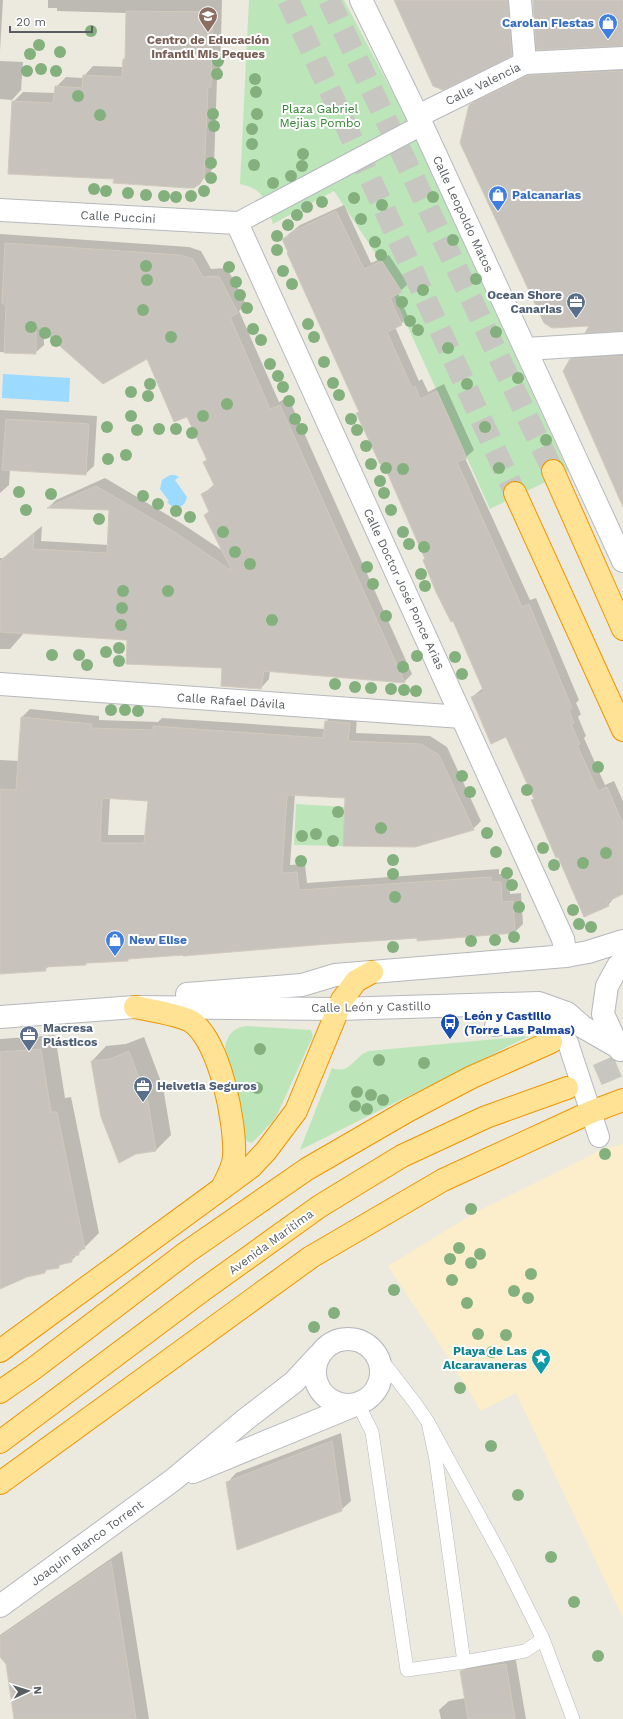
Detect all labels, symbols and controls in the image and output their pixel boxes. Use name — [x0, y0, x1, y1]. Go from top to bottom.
school or university icon: Centro de Educación Infantil Mis Peques — [197, 5, 219, 33]
scale bar — [10, 8, 92, 34]
shop icon: Carolan Fiestas — [597, 12, 619, 40]
text: 20 m — [16, 15, 46, 29]
place label: Carolan Fiestas — [502, 16, 595, 30]
place label: Centro de Educación Infantil Mis Peques — [147, 33, 269, 61]
street label: Calle Valencia — [443, 60, 523, 108]
park label: Plaza Gabriel Mejias Pombo — [279, 102, 361, 130]
street label: Calle Leopoldo Matos — [430, 153, 496, 275]
shop icon: Palcanarias — [487, 184, 509, 212]
place label: Palcanarias — [512, 188, 582, 202]
street label: Calle Puccini — [80, 208, 156, 226]
place label: Ocean Shore Canarias — [487, 288, 563, 316]
office icon: Ocean Shore Canarias — [565, 291, 587, 319]
street label: Calle Doctor José Ponce Arias — [360, 506, 448, 672]
street label: Calle Rafael Dávila — [176, 690, 286, 712]
shop icon: New Elise — [104, 929, 126, 957]
place label: New Elise — [129, 933, 187, 947]
street label: Calle León y Castillo — [311, 999, 431, 1015]
place label: León y Castillo (Torre Las Palmas) — [464, 1009, 575, 1037]
bus stop icon: León y Castillo (Torre Las Palmas) — [439, 1012, 461, 1040]
place label: Macresa Plásticos — [43, 1021, 98, 1049]
office icon: Macresa Plásticos — [18, 1024, 40, 1052]
office icon: Helvetia Seguros — [132, 1075, 154, 1103]
place label: Helvetia Seguros — [157, 1079, 257, 1093]
street label: Avenida Marítima — [226, 1207, 316, 1277]
place label: Playa de Las Alcaravaneras — [443, 1344, 528, 1372]
place icon: Playa de Las Alcaravaneras — [530, 1347, 552, 1375]
street label: Joaquín Blanco Torrent — [28, 1497, 146, 1589]
north arrow — [8, 1671, 48, 1711]
text: N — [31, 1686, 44, 1695]

